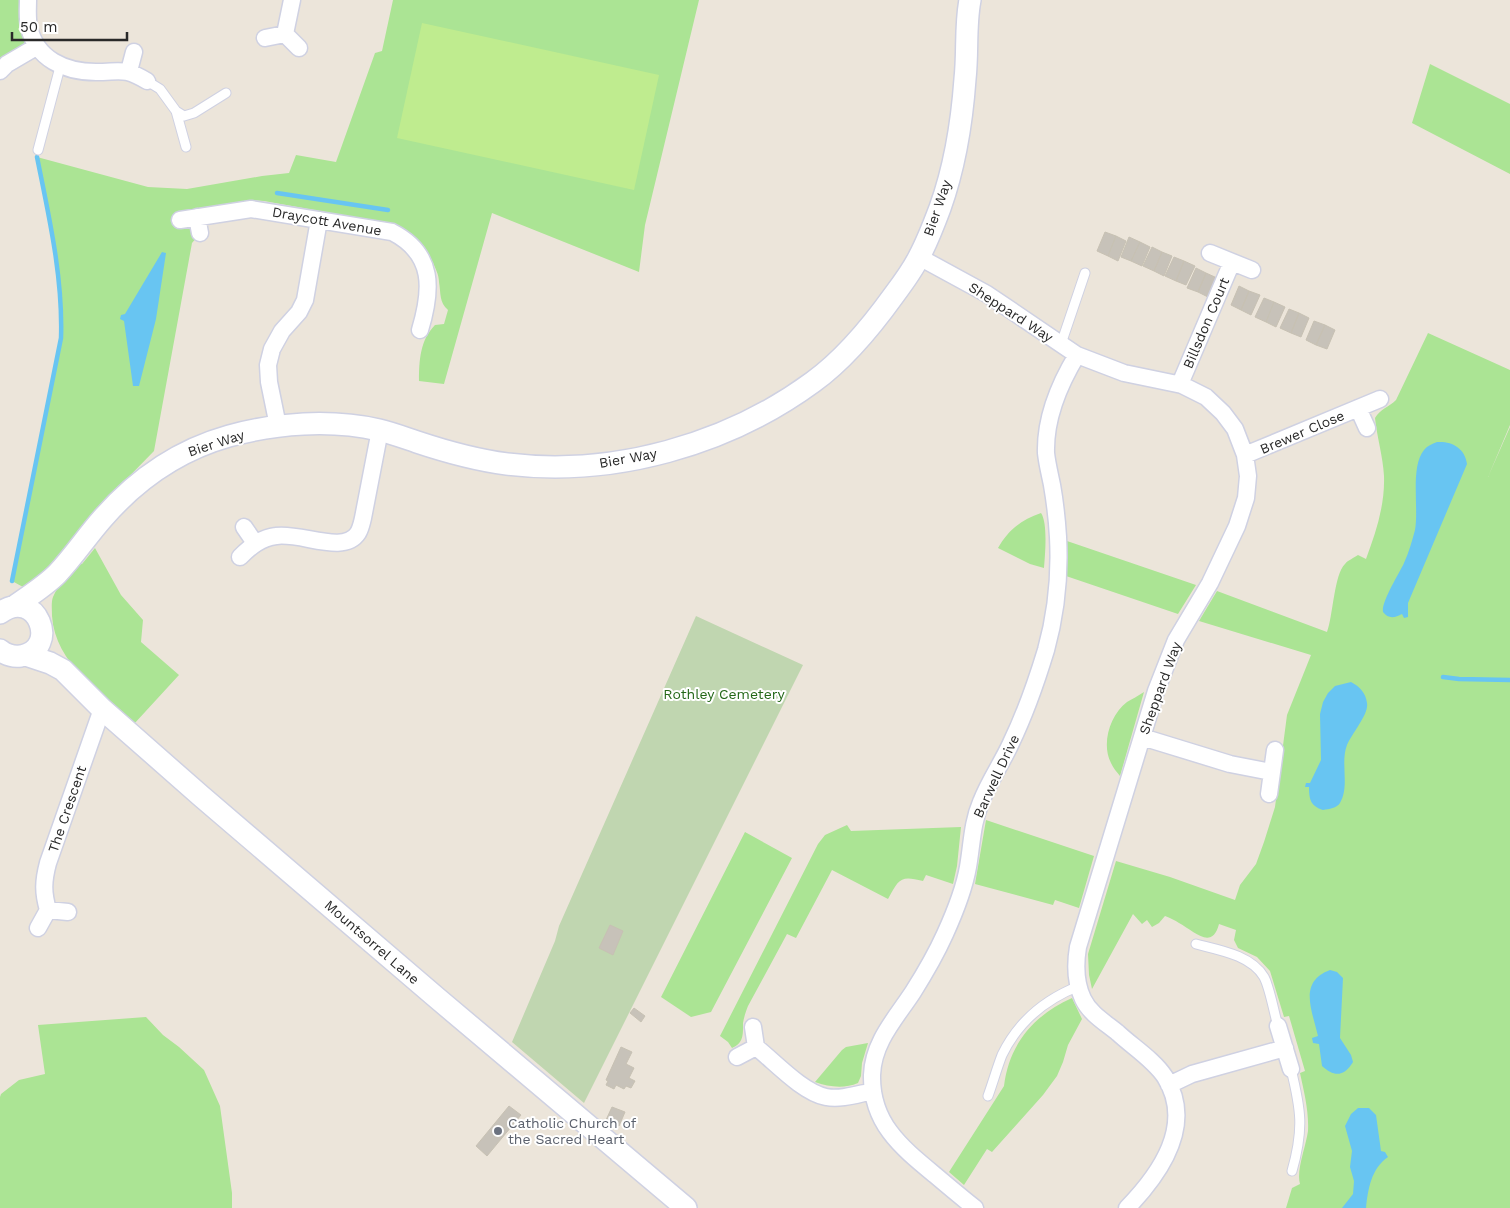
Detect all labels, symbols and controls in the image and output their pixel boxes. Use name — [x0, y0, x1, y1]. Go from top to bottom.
scale bar — [12, 10, 128, 42]
text: 50 m — [20, 18, 57, 36]
street label: Bier Way — [920, 177, 954, 238]
street label: Draycott Avenue — [271, 203, 383, 239]
street label: Billsdon Court — [1180, 275, 1232, 371]
street label: Sheppard Way — [966, 279, 1057, 346]
street label: Brewer Close — [1257, 407, 1347, 457]
street label: Bier Way — [186, 426, 247, 460]
street label: Bier Way — [598, 445, 659, 471]
street label: Sheppard Way — [1136, 639, 1184, 737]
park label: Rothley Cemetery — [663, 686, 785, 702]
street label: Barwell Drive — [970, 732, 1022, 820]
street label: The Crescent — [45, 763, 89, 854]
street label: Mountsorrel Lane — [321, 897, 423, 987]
place label: Catholic Church of the Sacred Heart — [508, 1115, 637, 1147]
marker: Catholic Church of the Sacred Heart — [492, 1125, 504, 1137]

